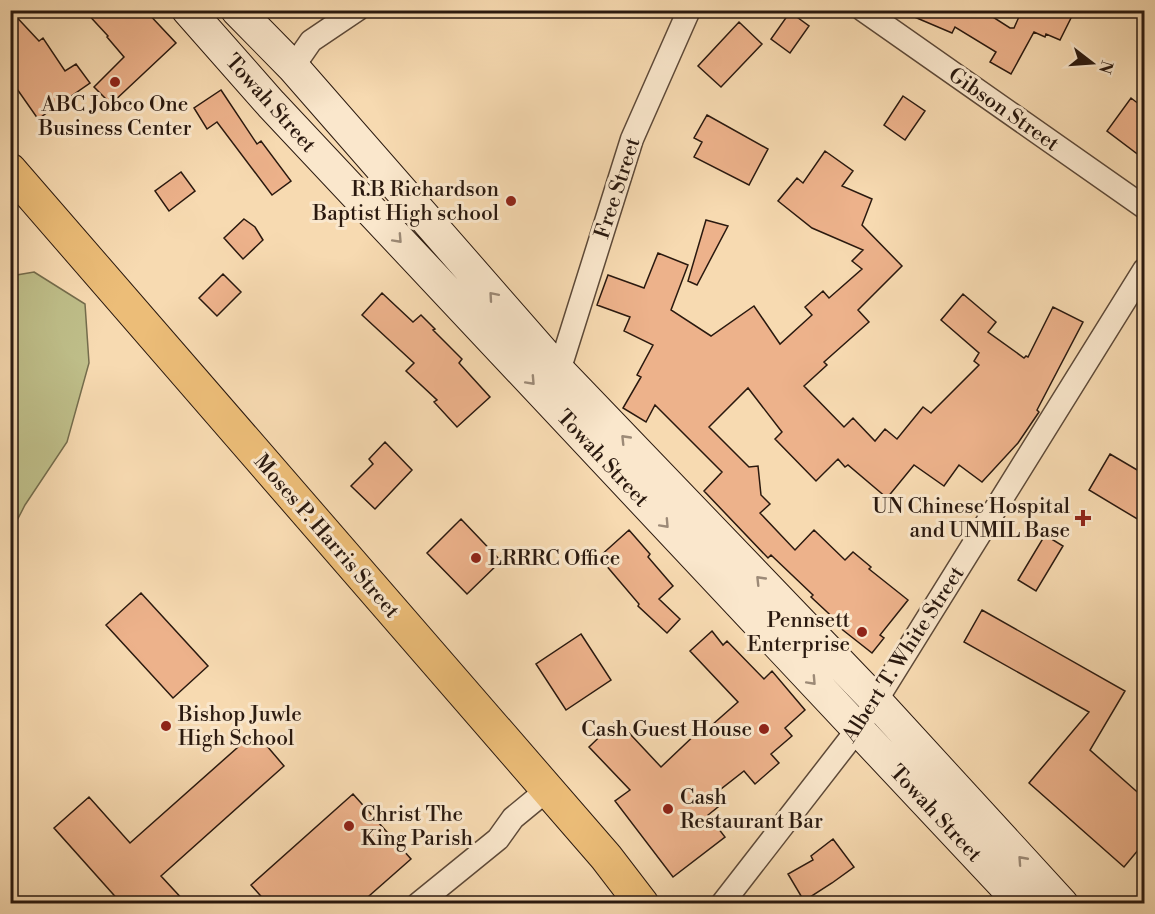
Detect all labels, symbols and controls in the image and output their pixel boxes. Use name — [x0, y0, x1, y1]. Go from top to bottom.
north arrow — [1062, 33, 1122, 93]
street label: Towah Street — [219, 49, 322, 159]
text: N — [1094, 58, 1117, 76]
street label: Gibson Street — [943, 62, 1064, 158]
marker: ABC Jobco One Business Center — [108, 75, 122, 89]
place label: ABC Jobco One Business Center — [37, 92, 192, 142]
street label: Free Street — [589, 134, 647, 242]
place label: R.B Richardson Baptist High school — [312, 177, 499, 227]
marker: R.B Richardson Baptist High school — [504, 194, 518, 208]
one-way arrow — [390, 232, 401, 243]
one-way arrow — [489, 292, 500, 303]
one-way arrow — [524, 374, 535, 385]
street label: Towah Street — [551, 405, 654, 513]
one-way arrow — [621, 436, 632, 447]
street label: Moses P. Harris Street — [248, 449, 405, 624]
place label: UN Chinese Hospital and UNMIL Base — [872, 494, 1070, 544]
marker: UN Chinese Hospital and UNMIL Base — [1074, 509, 1092, 527]
one-way arrow — [657, 516, 668, 527]
place label: LRRRC Office — [488, 546, 620, 572]
marker: LRRRC Office — [469, 551, 483, 565]
street label: Albert T. White Street — [837, 561, 971, 748]
one-way arrow — [756, 576, 767, 587]
place label: Pennsett Enterprise — [747, 608, 851, 658]
marker: Pennsett Enterprise — [855, 625, 869, 639]
one-way arrow — [805, 675, 816, 685]
place label: Bishop Juwle High School — [177, 702, 302, 752]
place label: Cash Guest House — [581, 717, 752, 743]
marker: Bishop Juwle High School — [159, 719, 173, 733]
marker: Cash Guest House — [757, 722, 771, 736]
street label: Towah Street — [884, 760, 987, 868]
place label: Cash Restaurant Bar — [680, 785, 823, 835]
place label: Christ The King Parish — [361, 802, 473, 852]
marker: Cash Restaurant Bar — [661, 802, 675, 816]
marker: Christ The King Parish — [342, 819, 356, 833]
one-way arrow — [1018, 857, 1029, 867]

